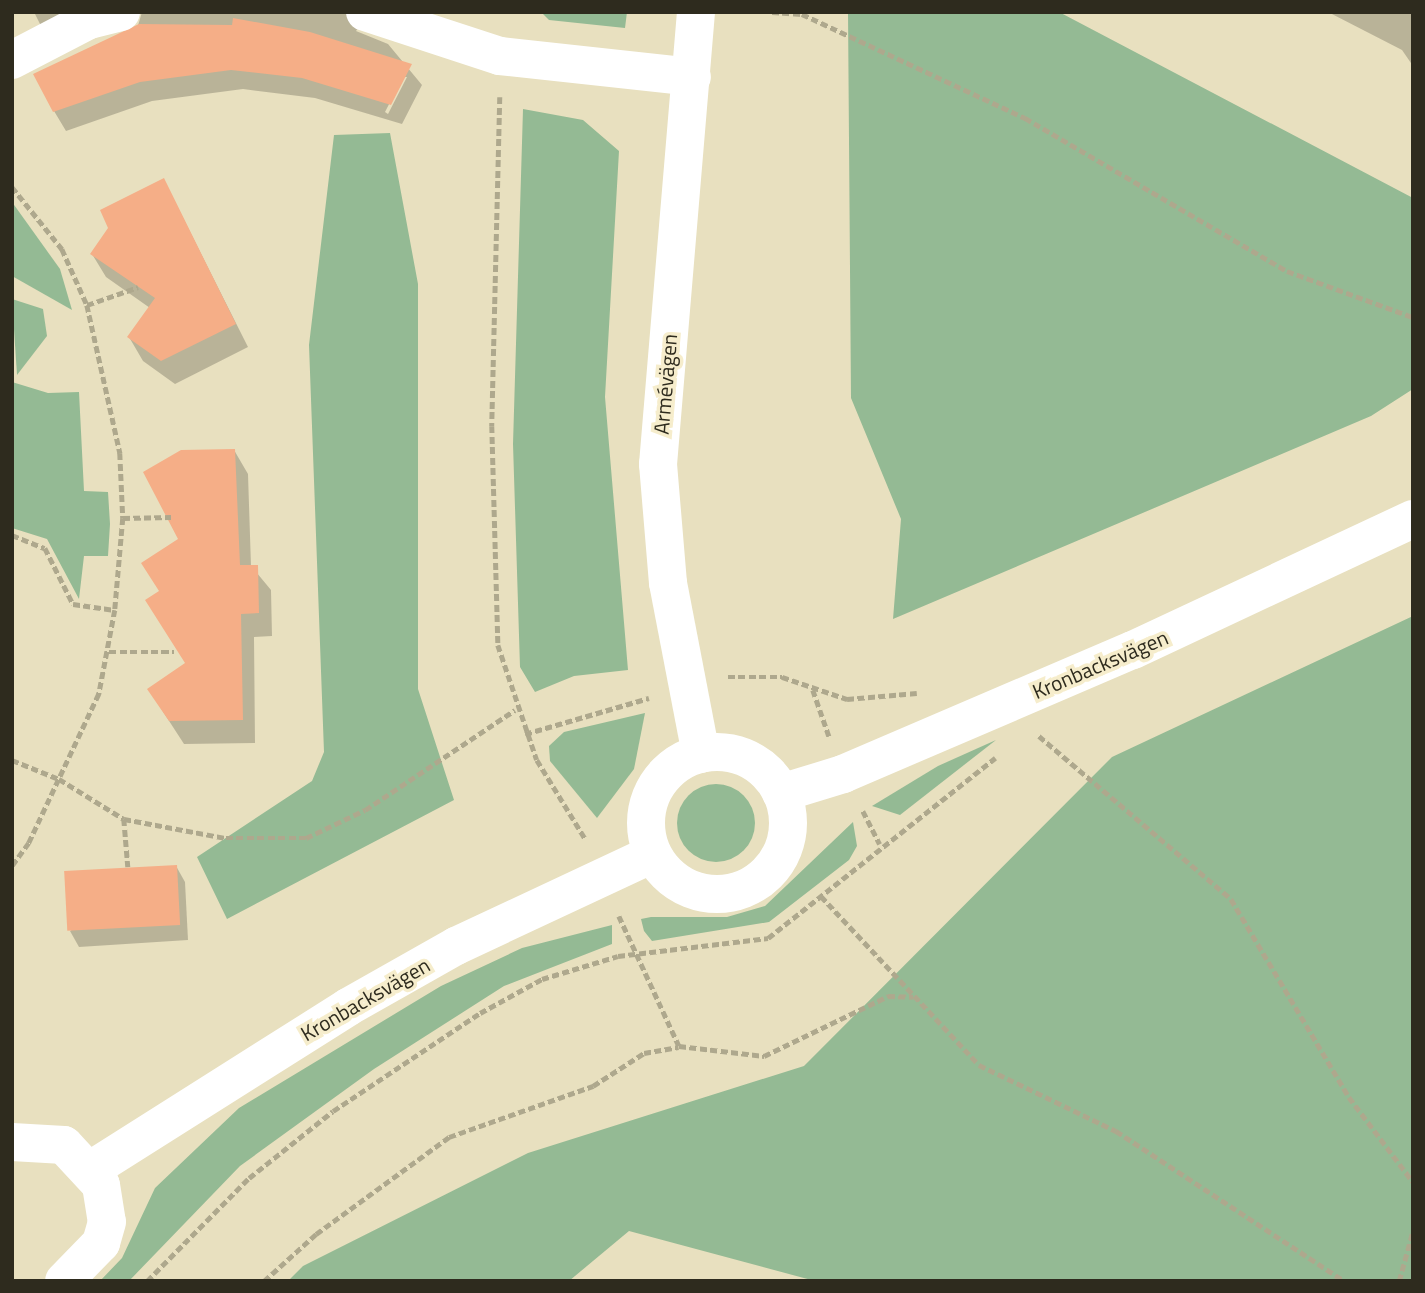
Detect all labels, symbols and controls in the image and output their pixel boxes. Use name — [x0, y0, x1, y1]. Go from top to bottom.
street label: Armévägen — [648, 333, 682, 435]
street label: Kronbacksvägen — [1028, 624, 1172, 704]
street label: Kronbacksvägen — [296, 952, 434, 1046]

